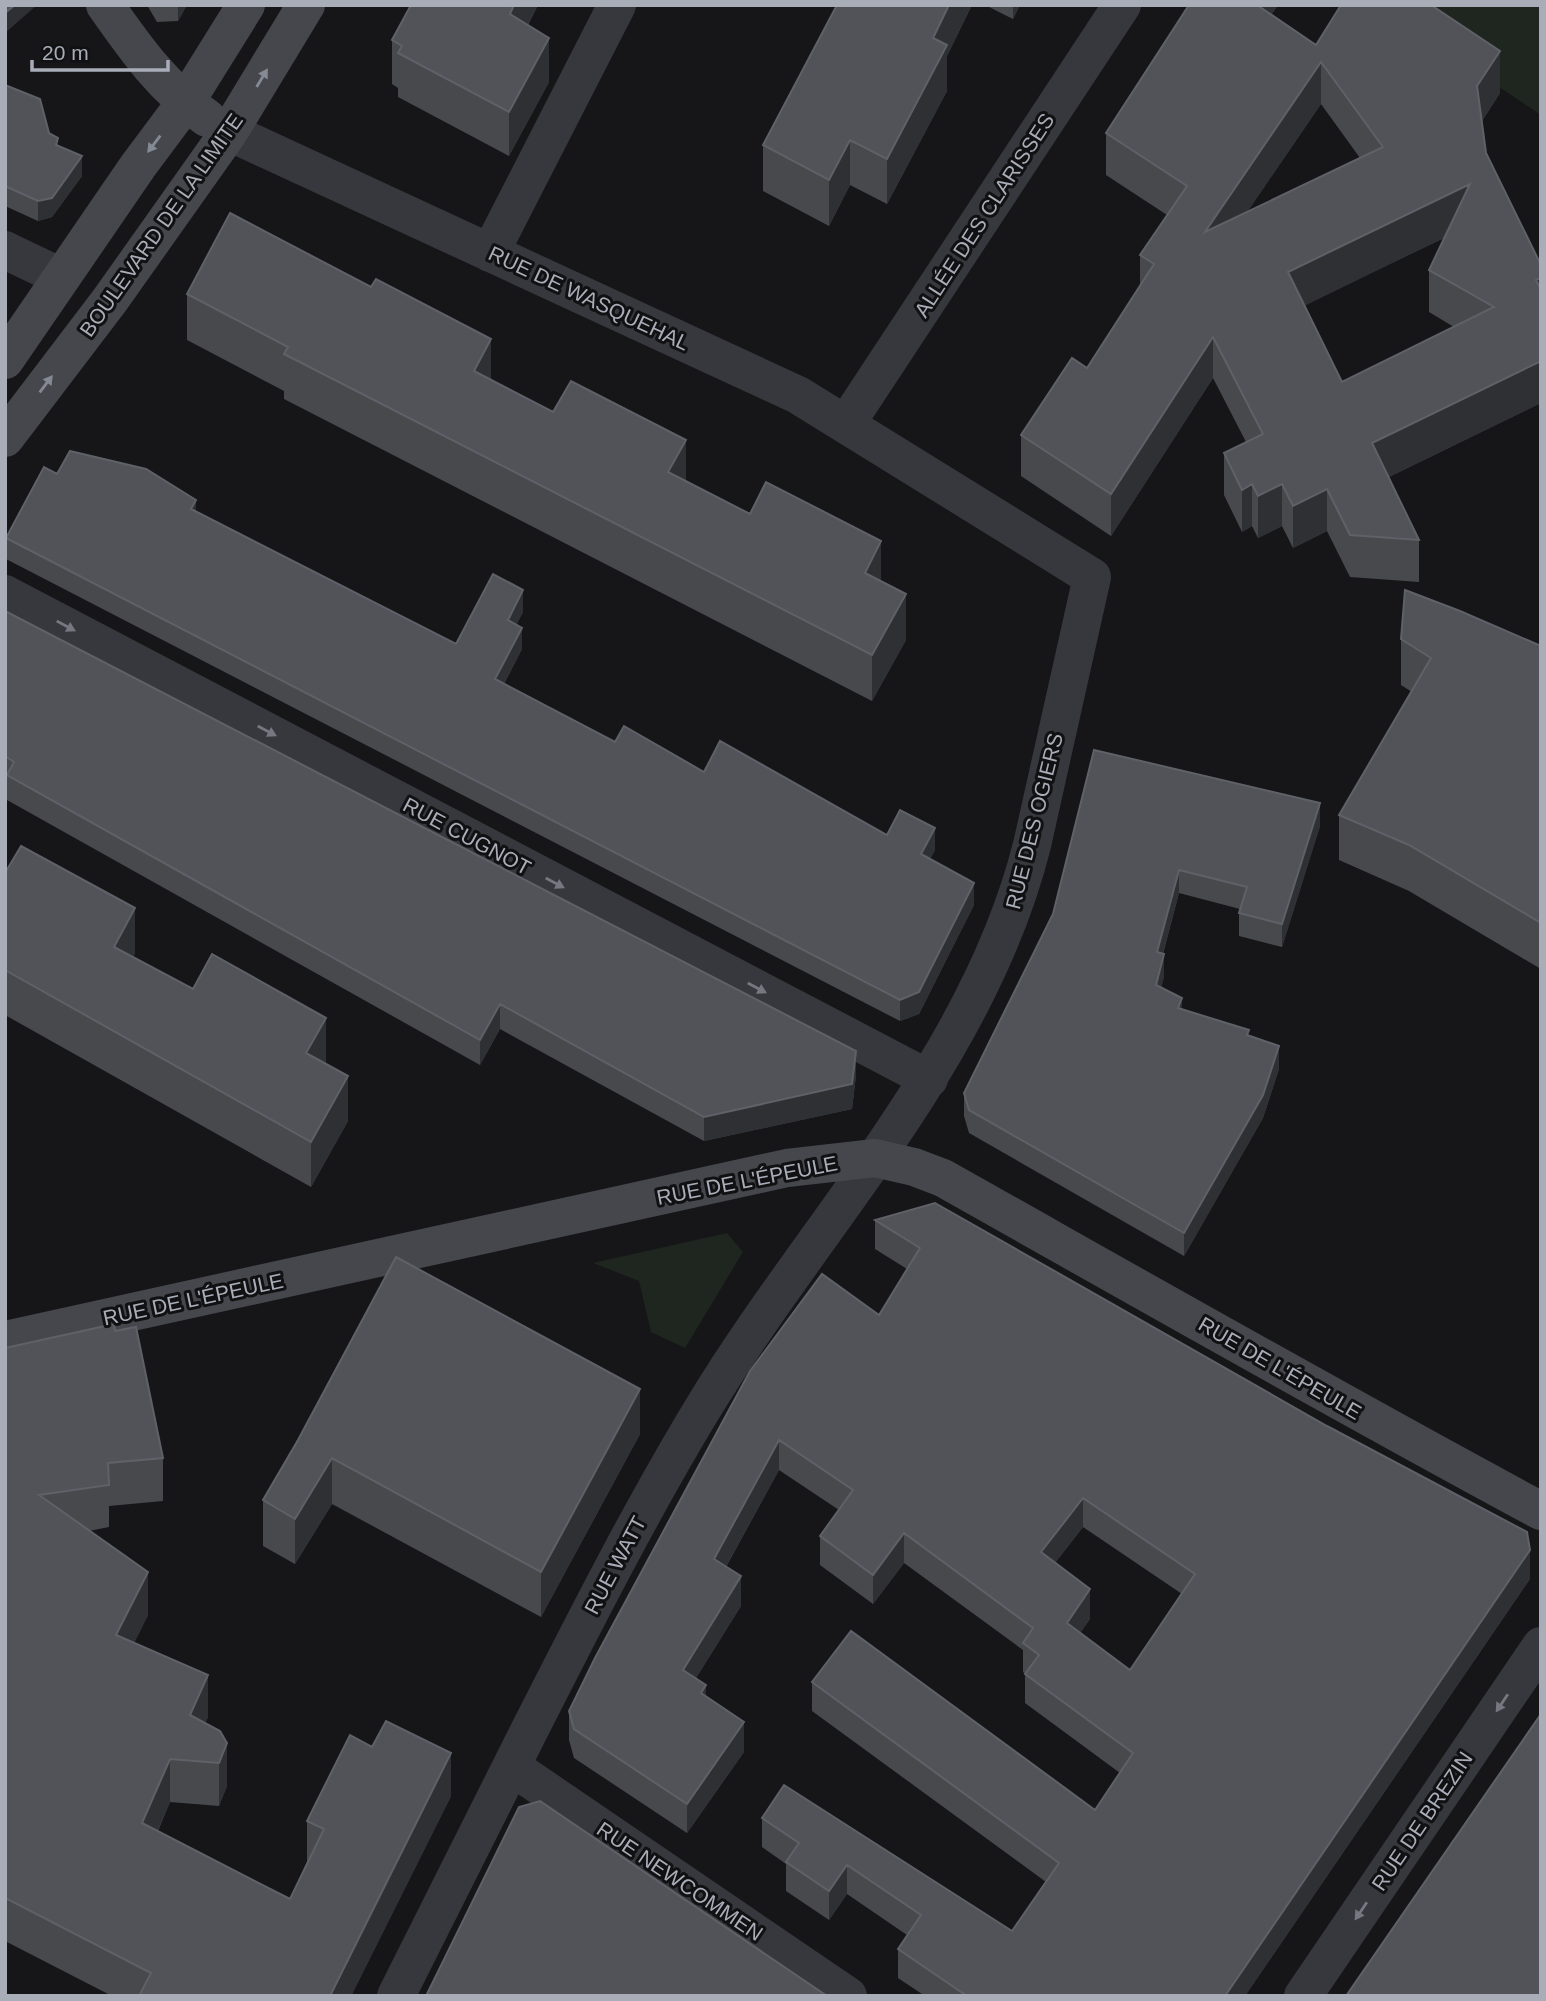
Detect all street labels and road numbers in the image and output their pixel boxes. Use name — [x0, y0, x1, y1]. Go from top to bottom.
street label: BOULEVARD DE LA LIMITE — [75, 109, 247, 341]
street label: ALLÉE DES CLARISSES — [910, 109, 1058, 321]
street label: RUE DE WASQUEHAL — [485, 241, 693, 355]
street label: RUE DES OGIERS — [1001, 730, 1067, 912]
street label: RUE CUGNOT — [399, 793, 535, 879]
street label: RUE DE L'ÉPEULE — [655, 1151, 839, 1209]
street label: RUE DE L'ÉPEULE — [101, 1269, 285, 1329]
street label: RUE DE L'ÉPEULE — [1195, 1312, 1365, 1424]
street label: RUE WATT — [580, 1512, 650, 1618]
street label: RUE DE BREZIN — [1367, 1747, 1477, 1895]
street label: RUE NEWCOMMEN — [593, 1817, 767, 1945]

